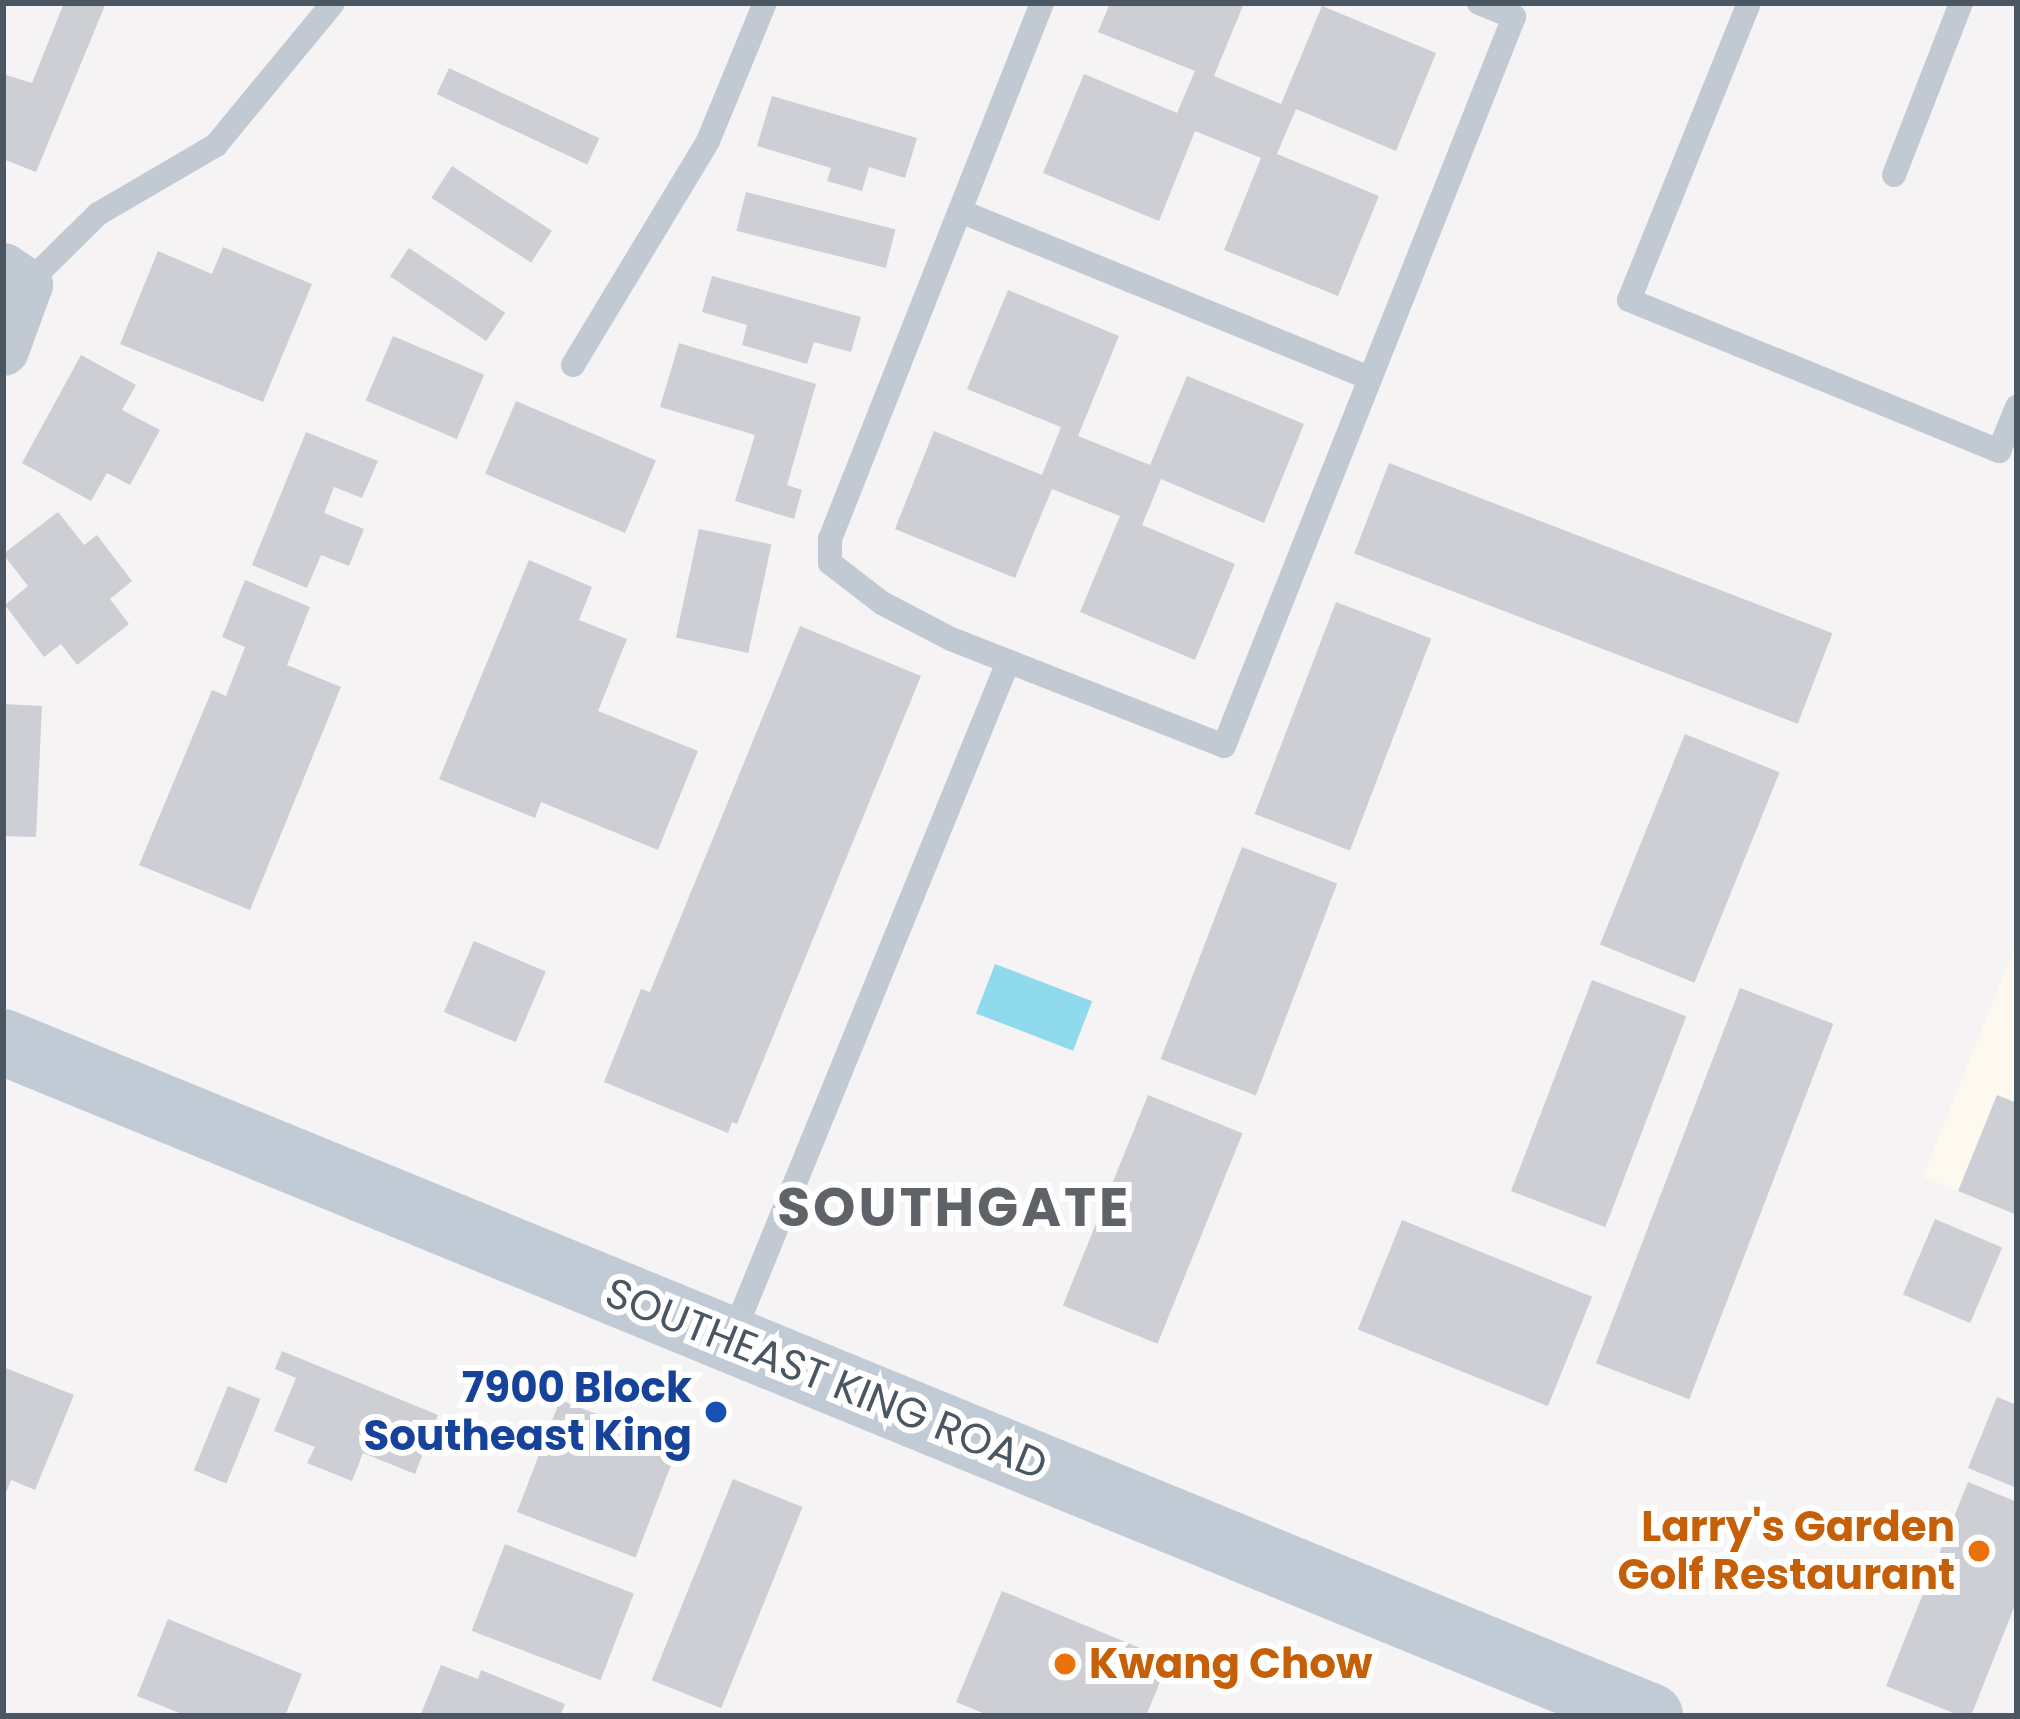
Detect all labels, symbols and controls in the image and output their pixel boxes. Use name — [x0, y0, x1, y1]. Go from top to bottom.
district label: SOUTHGATE — [777, 1175, 1131, 1239]
street label: SOUTHEAST KING ROAD — [598, 1267, 1054, 1491]
place label: 7900 Block Southeast King — [363, 1363, 692, 1462]
marker: 7900 Block Southeast King — [703, 1399, 729, 1425]
place label: Larry's Garden Golf Restaurant — [1617, 1502, 1955, 1600]
marker: Larry's Garden Golf Restaurant — [1966, 1538, 1992, 1564]
place label: Kwang Chow — [1089, 1639, 1372, 1689]
marker: Kwang Chow — [1052, 1651, 1078, 1677]

